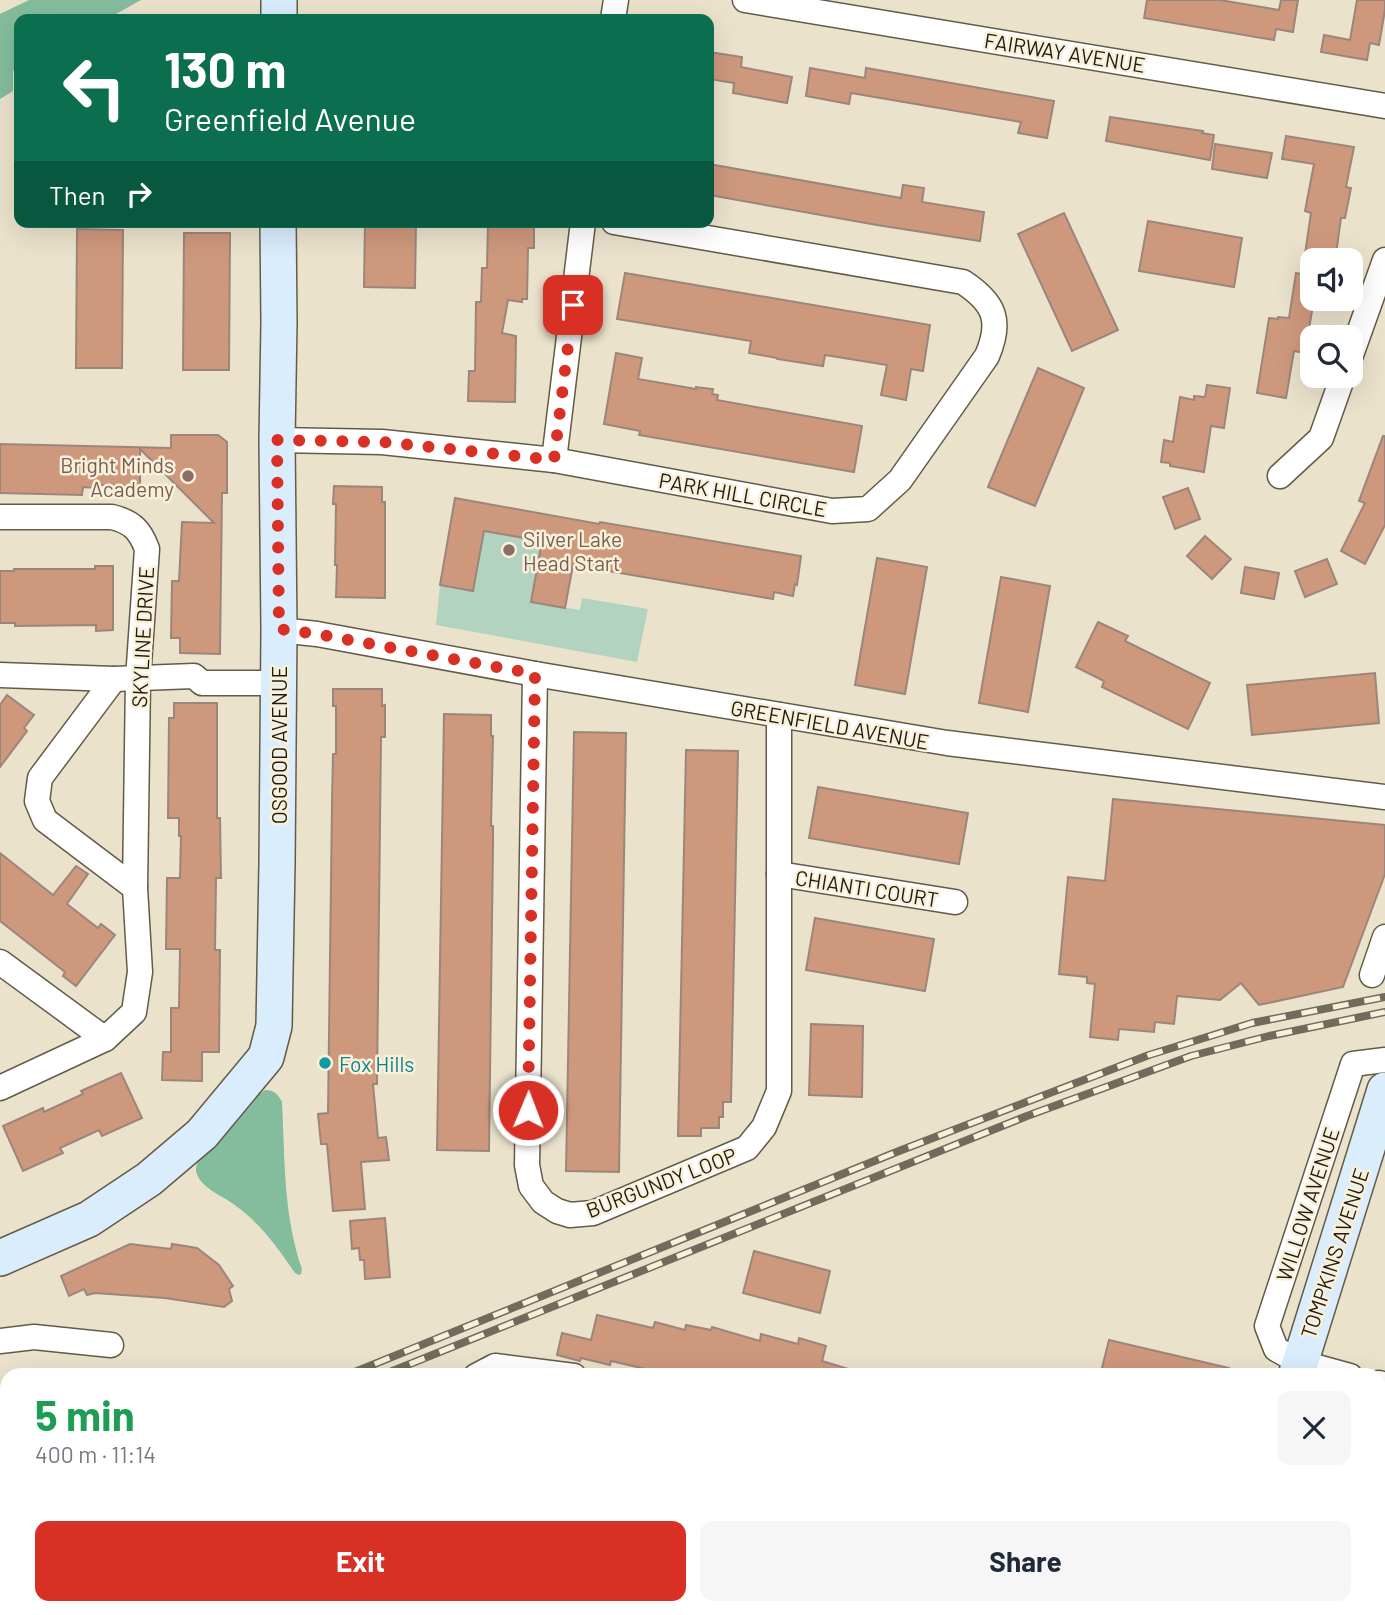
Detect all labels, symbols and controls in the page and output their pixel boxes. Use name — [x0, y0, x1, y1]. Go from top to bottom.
street label: FAIRWAY AVENUE — [983, 27, 1147, 77]
text: 130 m — [164, 39, 286, 98]
icon: left — [49, 42, 140, 133]
text: Greenfield Avenue — [164, 99, 416, 137]
icon: right — [120, 175, 158, 213]
text: Then — [49, 179, 106, 210]
map controls — [1300, 248, 1363, 388]
button: sound — [1300, 248, 1363, 311]
pin — [543, 275, 603, 335]
icon: arrive — [554, 286, 592, 324]
button: search — [1300, 325, 1363, 388]
place label: Bright Minds Academy — [60, 452, 174, 501]
street label: PARK HILL CIRCLE — [657, 467, 829, 521]
marker: Bright Minds Academy — [180, 468, 196, 484]
place label: Silver Lake Head Start — [523, 526, 622, 575]
marker: Silver Lake Head Start — [501, 542, 517, 558]
street label: SKYLINE DRIVE — [126, 566, 158, 708]
street label: OSGOOD AVENUE — [266, 666, 291, 824]
street label: GREENFIELD AVENUE — [729, 694, 931, 754]
street label: CHIANTI COURT — [794, 864, 940, 912]
place label: Fox Hills — [339, 1051, 414, 1076]
marker: Fox Hills — [317, 1055, 333, 1071]
position arrow — [491, 1073, 565, 1147]
street label: WILLOW AVENUE — [1270, 1124, 1344, 1284]
street label: BURGUNDY LOOP — [582, 1142, 740, 1222]
street label: TOMPKINS AVENUE — [1295, 1165, 1373, 1341]
text: 5 min — [35, 1389, 135, 1439]
button: close — [1277, 1391, 1351, 1465]
text: 400 m · 11:14 — [35, 1440, 156, 1468]
button: Exit — [35, 1521, 686, 1601]
button: Share — [700, 1521, 1351, 1601]

